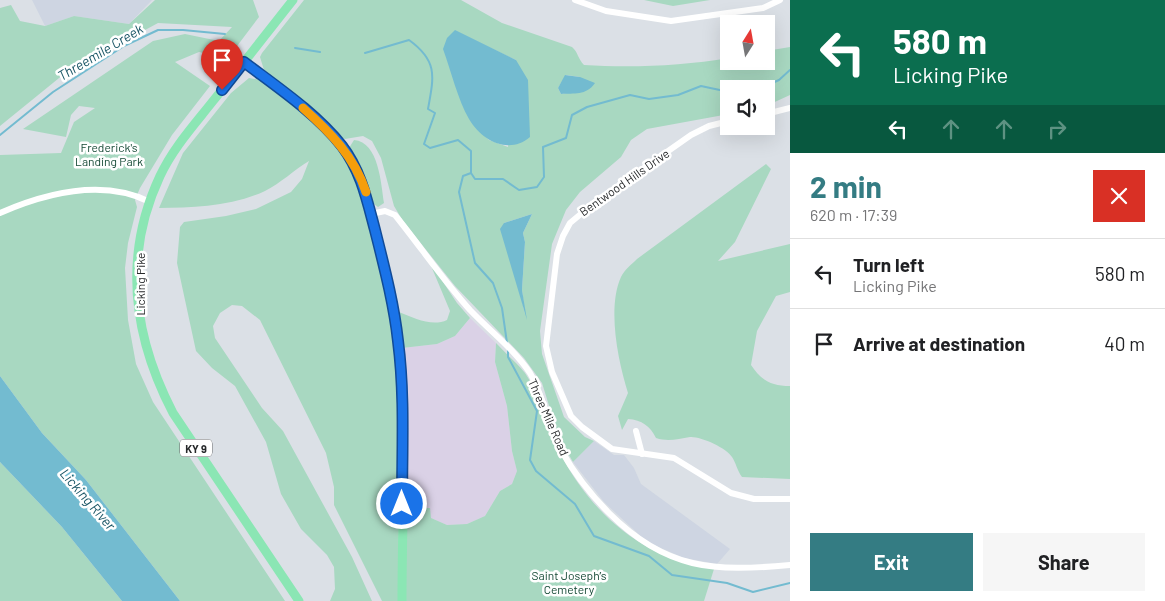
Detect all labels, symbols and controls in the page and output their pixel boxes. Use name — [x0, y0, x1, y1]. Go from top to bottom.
north arrow — [720, 15, 775, 70]
map controls — [720, 15, 775, 135]
text: 580 m — [893, 19, 987, 61]
water label: Threemile Creek — [54, 20, 146, 84]
icon: left — [810, 20, 875, 85]
pin — [201, 39, 243, 90]
icon: arrive — [208, 46, 236, 74]
text: Licking Pike — [893, 61, 1008, 87]
button: sound — [720, 80, 775, 135]
icon: left — [884, 115, 912, 143]
icon: ahead — [937, 115, 965, 143]
icon: ahead — [990, 115, 1018, 143]
icon: right — [1043, 115, 1071, 143]
park label: Frederick's Landing Park — [75, 140, 143, 168]
street label: Bentwood Hills Drive — [576, 146, 672, 218]
text: 2 min — [810, 168, 882, 204]
button: close — [1093, 170, 1145, 222]
text: 620 m · 17:39 — [810, 205, 897, 224]
street label: Licking Pike — [133, 253, 147, 315]
text: Turn left — [853, 253, 924, 276]
icon: left — [810, 260, 838, 288]
text: 580 m — [1095, 262, 1145, 285]
text: Licking Pike — [853, 276, 937, 295]
icon: arrive — [810, 330, 838, 358]
text: Arrive at destination — [853, 332, 1025, 355]
text: 40 m — [1104, 332, 1145, 355]
street label: Three Mile Road — [526, 376, 572, 458]
road number: KY 9 — [180, 439, 212, 456]
water label: Licking River — [57, 465, 120, 534]
position arrow — [375, 477, 427, 529]
button: Exit — [810, 533, 973, 591]
button: Share — [983, 533, 1145, 591]
park label: Saint Joseph’s Cemetery — [532, 568, 607, 596]

